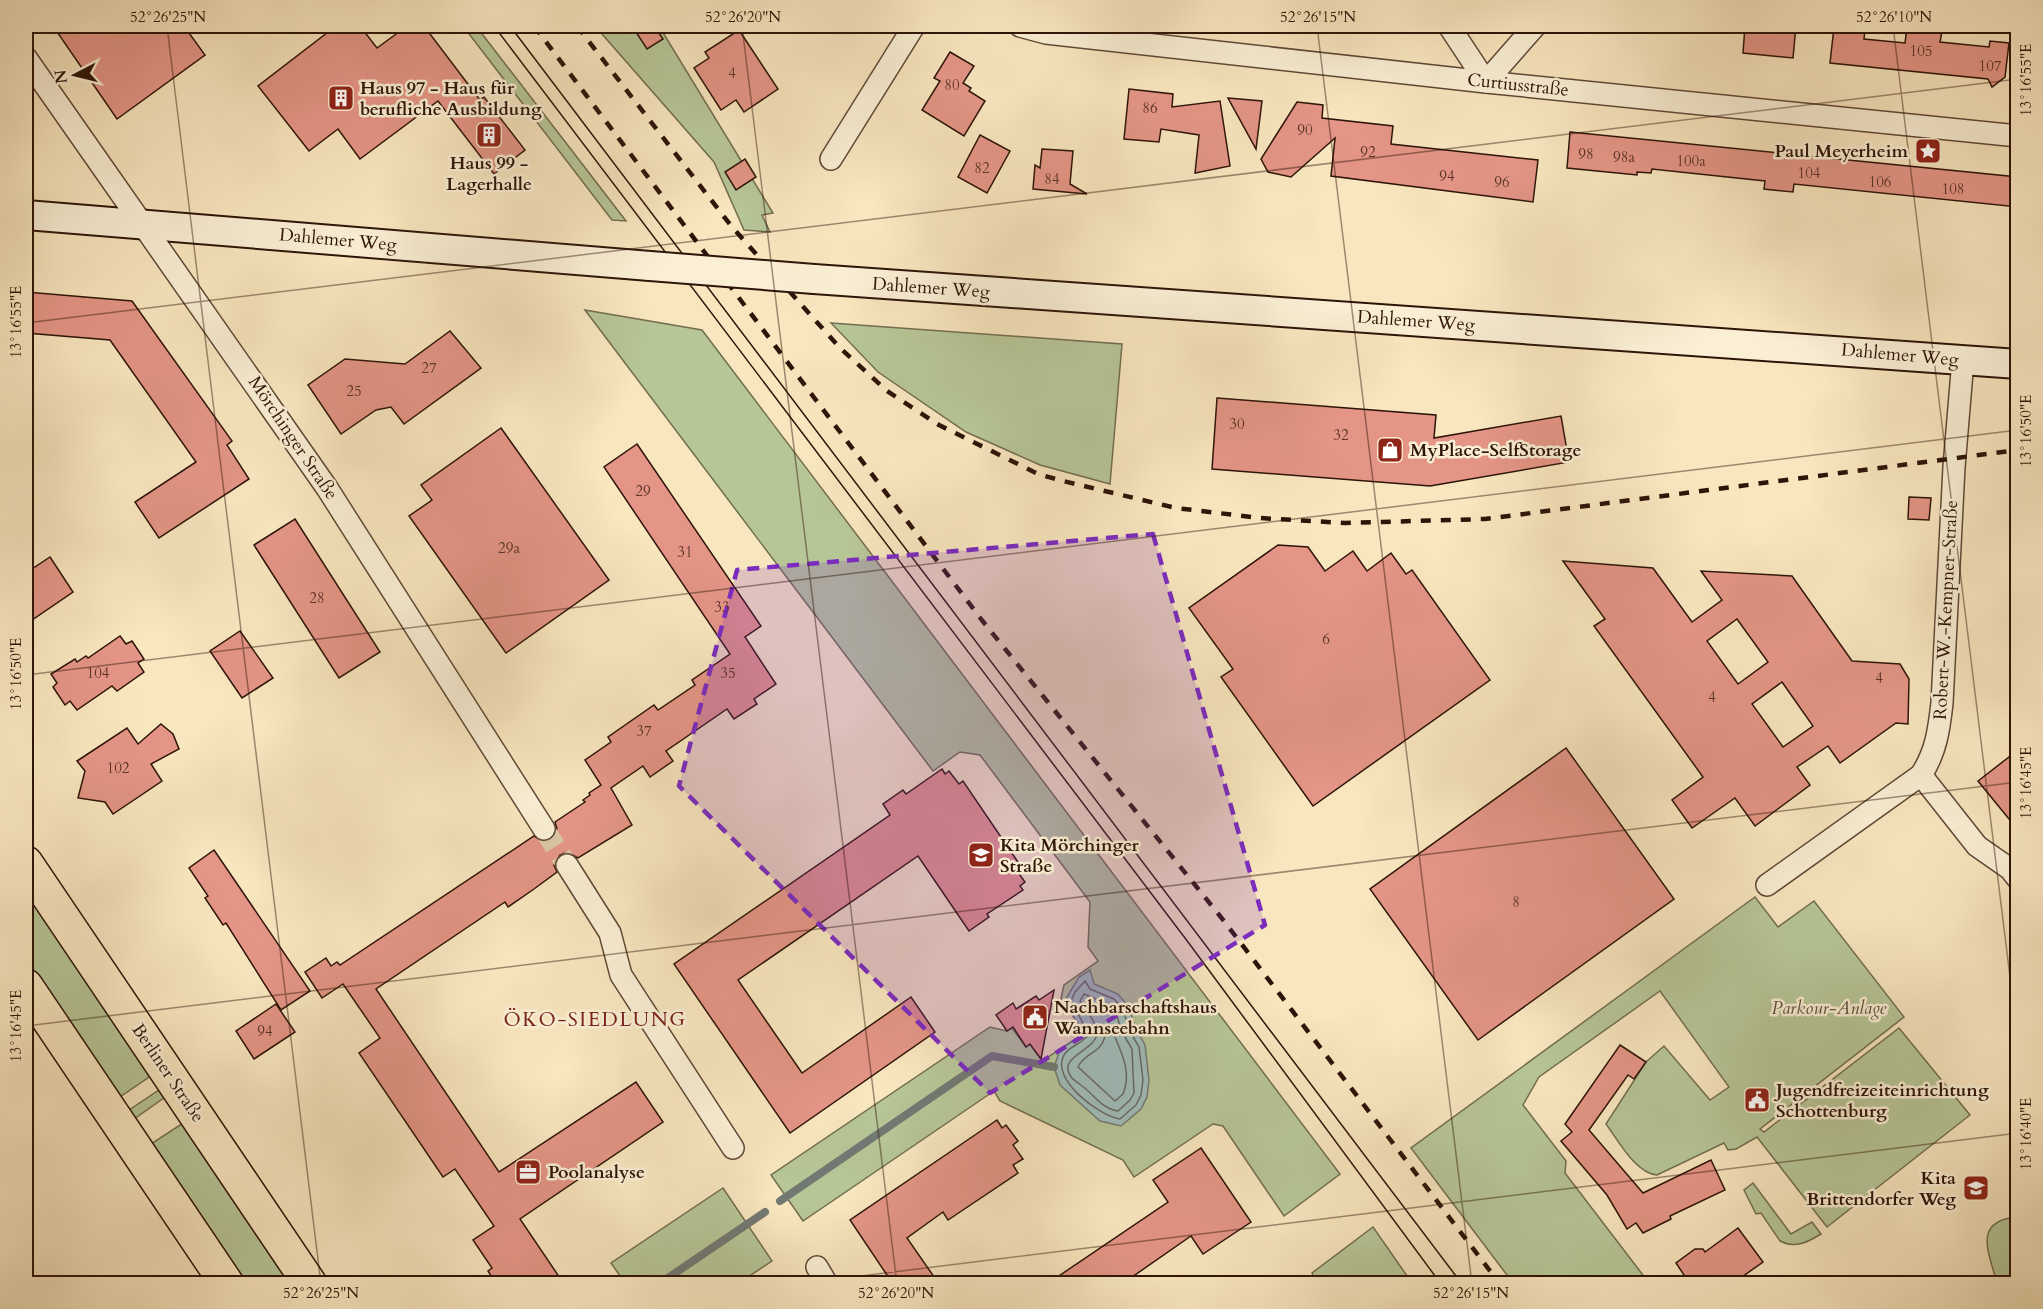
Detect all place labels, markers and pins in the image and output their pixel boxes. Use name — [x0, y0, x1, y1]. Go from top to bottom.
place label: Haus 97 - Haus für berufliche Ausbildung — [360, 76, 542, 122]
building icon: Haus 97 - Haus für berufliche Ausbildung — [326, 83, 356, 113]
building icon: Haus 99 - Lagerhalle — [474, 120, 504, 150]
place icon: Paul Meyerheim — [1913, 136, 1943, 166]
place label: Paul Meyerheim — [1775, 139, 1908, 164]
place label: Haus 99 - Lagerhalle — [446, 151, 532, 197]
shop icon: MyPlace-SelfStorage — [1375, 435, 1405, 465]
place label: MyPlace-SelfStorage — [1410, 438, 1582, 463]
place label: Kita Mörchinger Straße — [1000, 833, 1139, 879]
school or university icon: Kita Mörchinger Straße — [966, 840, 996, 870]
place label: Nachbarschaftshaus Wannseebahn — [1053, 995, 1217, 1041]
public building icon: Nachbarschaftshaus Wannseebahn — [1020, 1002, 1050, 1032]
place label: Jugendfreizeiteinrichtung Schottenburg — [1773, 1078, 1989, 1124]
public building icon: Jugendfreizeiteinrichtung Schottenburg — [1742, 1085, 1772, 1115]
office icon: Poolanalyse — [513, 1157, 543, 1187]
place label: Poolanalyse — [548, 1160, 645, 1185]
place label: Kita Brittendorfer Weg — [1806, 1166, 1956, 1212]
school or university icon: Kita Brittendorfer Weg — [1961, 1173, 1991, 1203]

